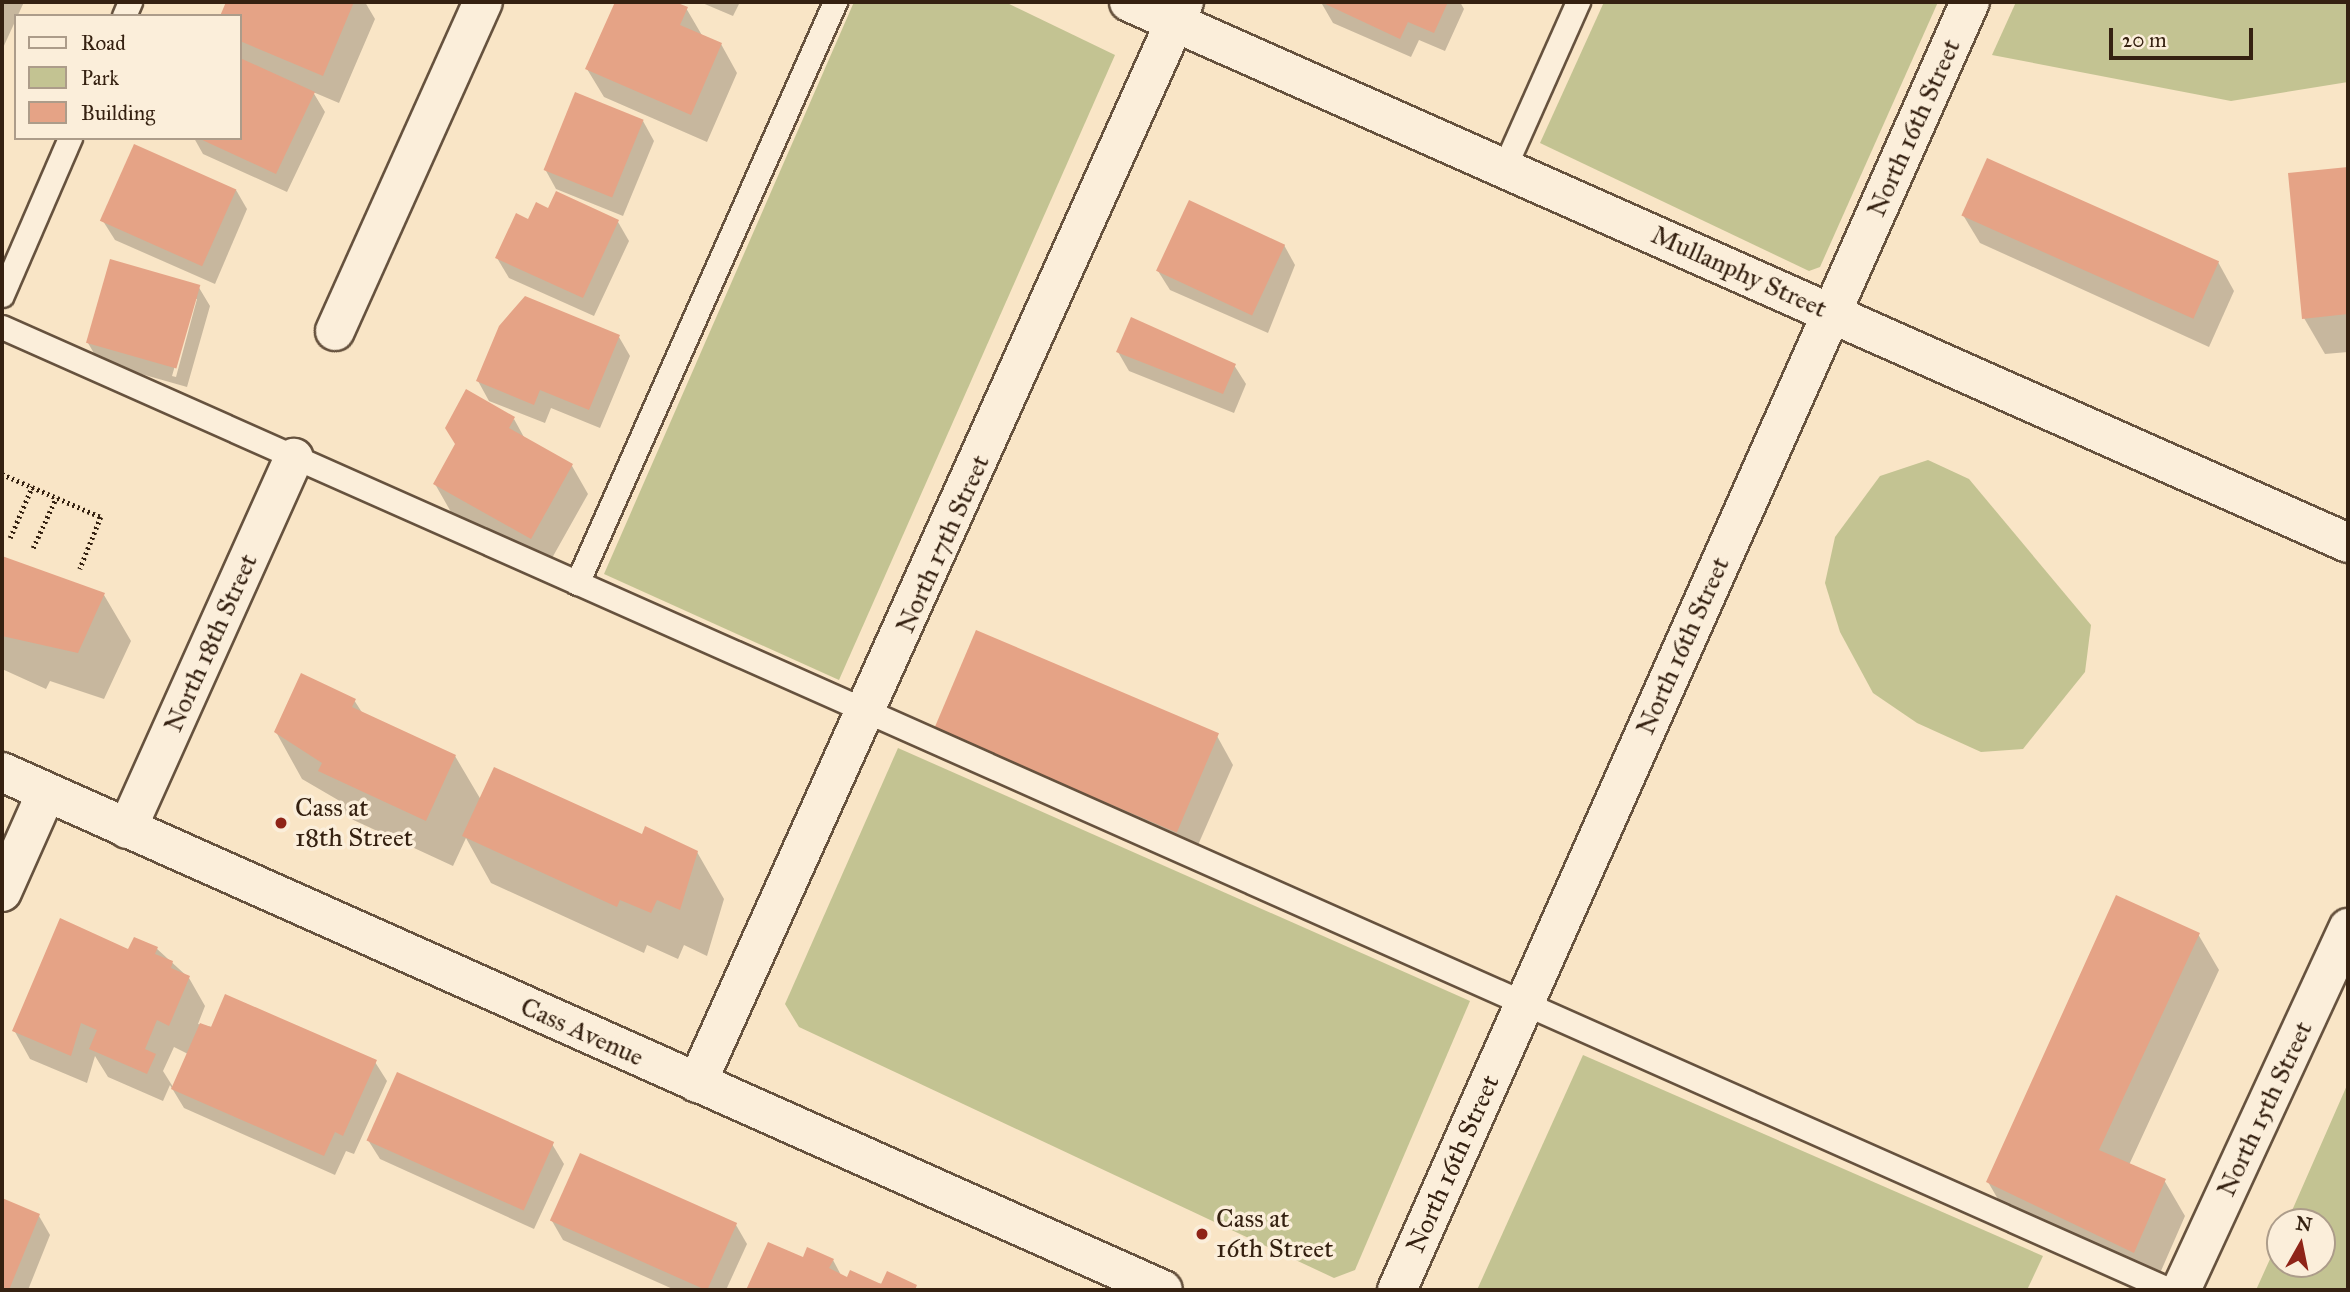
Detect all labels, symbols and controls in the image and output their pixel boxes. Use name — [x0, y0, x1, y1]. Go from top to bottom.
legend — [14, 14, 242, 140]
scale bar — [2112, 14, 2256, 58]
text: 20 m — [2122, 27, 2167, 53]
text: Road — [81, 30, 126, 56]
street label: North 16th Street — [1861, 34, 1967, 222]
text: Park — [81, 65, 119, 91]
text: Building — [81, 100, 155, 126]
street label: Mullanphy Street — [1646, 219, 1832, 325]
street label: North 17th Street — [890, 450, 996, 638]
street label: North 18th Street — [158, 549, 264, 737]
street label: North 16th Street — [1630, 552, 1736, 740]
place label: Cass at 18th Street — [295, 792, 413, 854]
marker: Cass at 18th Street — [273, 815, 289, 831]
street label: Cass Avenue — [516, 991, 648, 1073]
street label: North 15th Street — [2211, 1016, 2319, 1202]
street label: North 16th Street — [1400, 1070, 1506, 1258]
place label: Cass at 16th Street — [1216, 1203, 1333, 1264]
north arrow — [2266, 1208, 2336, 1278]
text: N — [2294, 1211, 2314, 1236]
marker: Cass at 16th Street — [1194, 1226, 1210, 1242]

